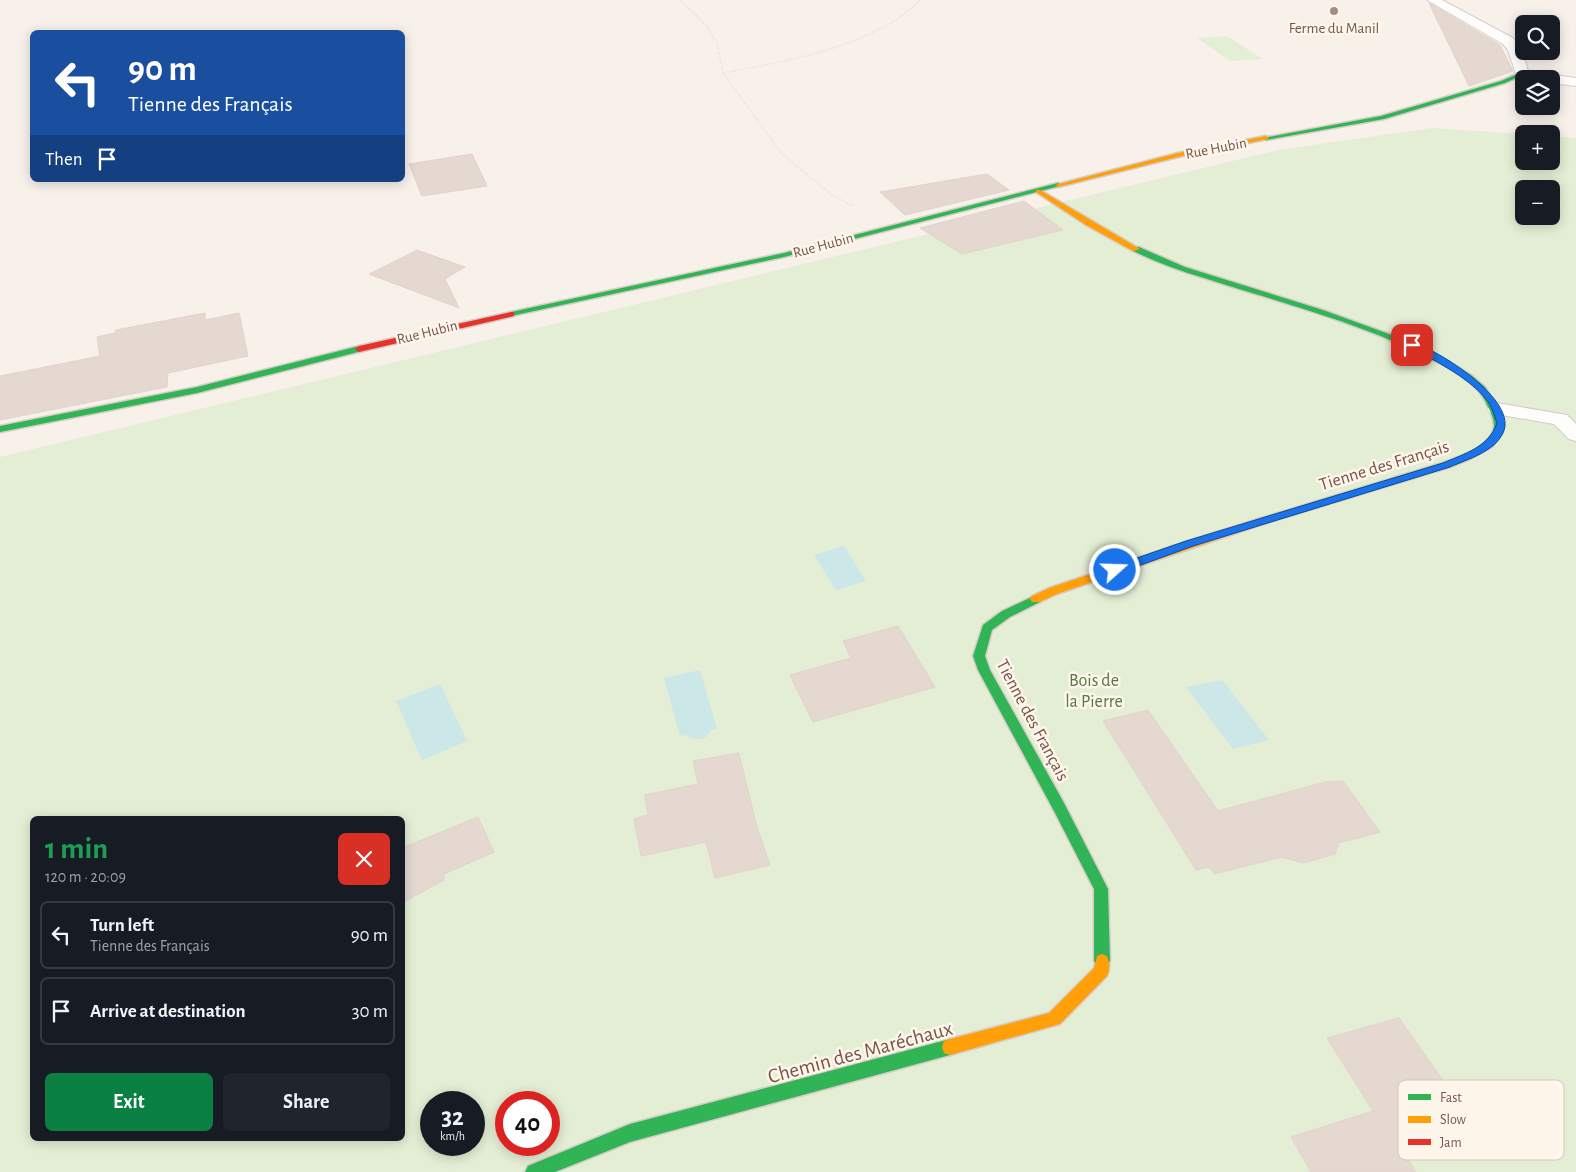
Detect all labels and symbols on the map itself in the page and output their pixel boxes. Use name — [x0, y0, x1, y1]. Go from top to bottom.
marker: Ferme du Manil — [1328, 5, 1340, 17]
place label: Ferme du Manil — [1289, 21, 1379, 36]
street label: Rue Hubin — [1184, 135, 1248, 162]
street label: Rue Hubin — [791, 230, 855, 261]
street label: Rue Hubin — [395, 318, 459, 347]
pin — [1391, 324, 1433, 366]
street label: Tienne des Français — [1317, 438, 1451, 494]
position arrow — [1088, 543, 1140, 595]
street label: Tienne des Français — [993, 657, 1072, 784]
park label: Bois de la Pierre — [1065, 672, 1123, 711]
street label: Chemin des Maréchaux — [765, 1018, 955, 1087]
legend — [1398, 1080, 1564, 1160]
speed limit sign: 40 — [495, 1091, 560, 1156]
text: Fast — [1440, 1091, 1462, 1105]
text: Slow — [1440, 1113, 1467, 1127]
text: Jam — [1440, 1136, 1462, 1150]

